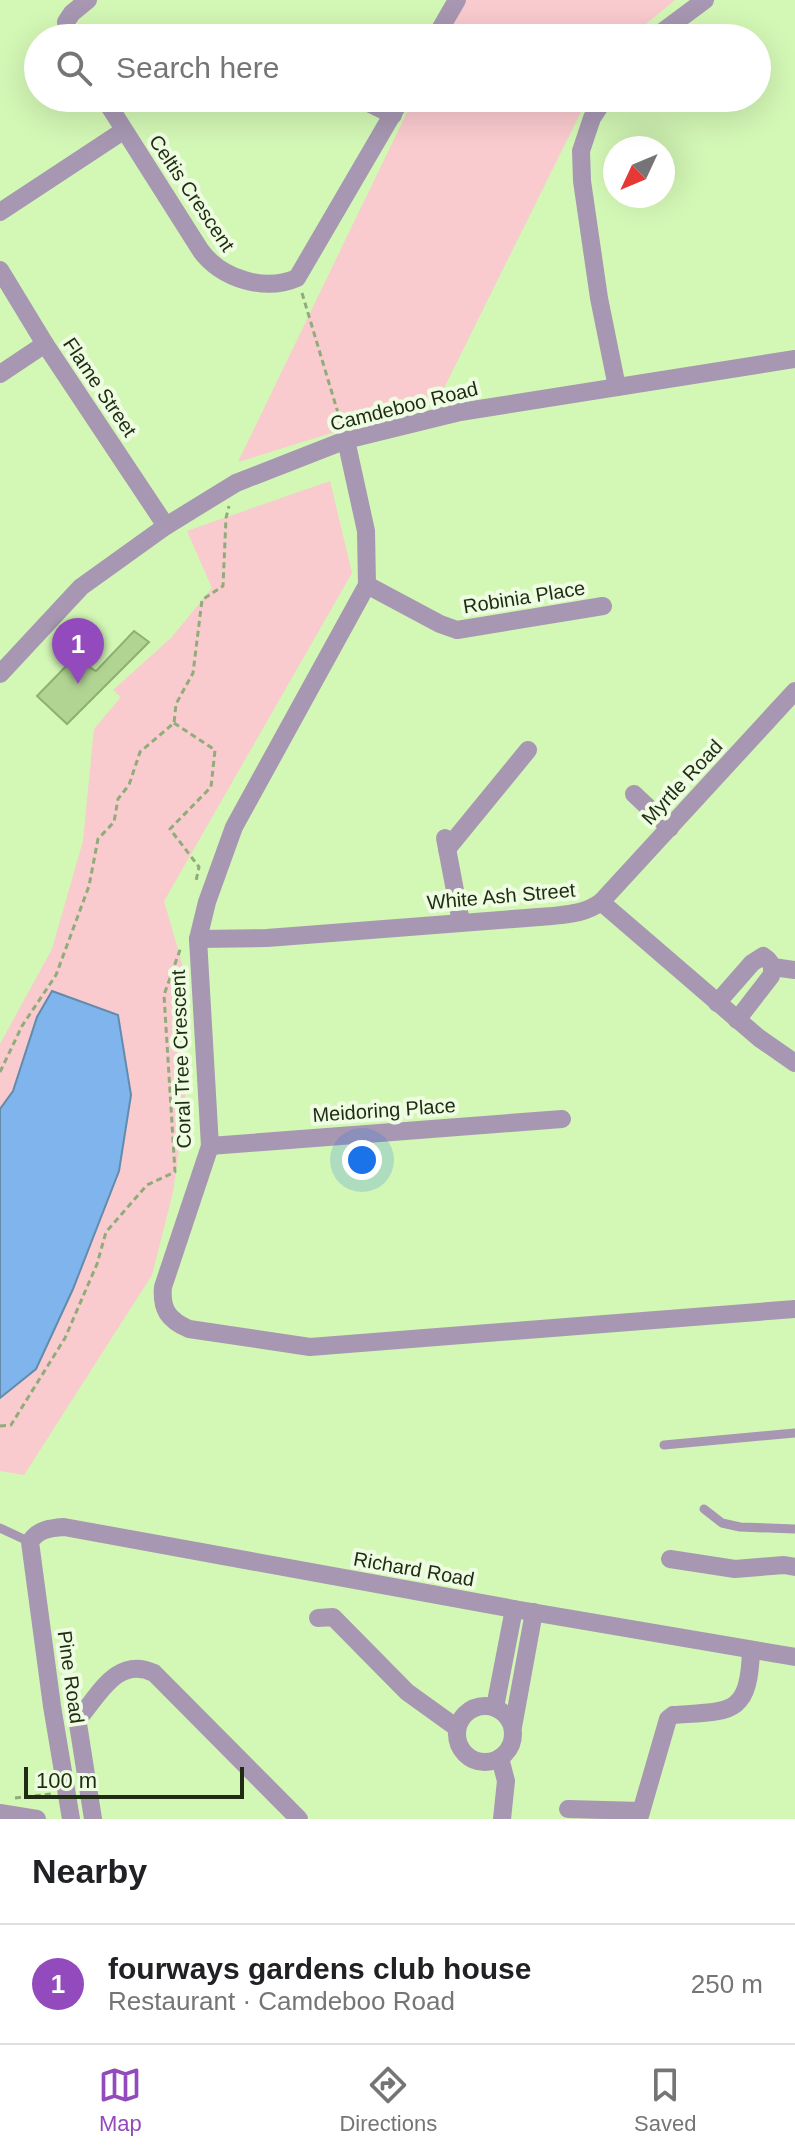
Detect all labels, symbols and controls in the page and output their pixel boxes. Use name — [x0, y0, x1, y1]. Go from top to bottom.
search box — [24, 24, 771, 112]
icon: search — [52, 46, 96, 90]
text: Search here — [116, 51, 279, 84]
street label: Celtis Crescent — [145, 131, 239, 256]
north arrow — [603, 136, 675, 208]
street label: Flame Street — [59, 333, 141, 441]
street label: Camdeboo Road — [328, 377, 480, 435]
street label: Robinia Place — [461, 576, 587, 618]
pin: 1 — [52, 618, 104, 684]
street label: Myrtle Road — [637, 735, 727, 829]
street label: White Ash Street — [426, 879, 577, 913]
street label: Coral Tree Crescent — [167, 969, 195, 1149]
street label: Meidoring Place — [312, 1094, 456, 1126]
your location — [342, 1140, 382, 1180]
street label: Richard Road — [352, 1548, 476, 1590]
street label: Pine Road — [54, 1629, 88, 1725]
scale bar — [24, 1763, 244, 1799]
text: 100 m — [36, 1768, 97, 1793]
text: Nearby — [32, 1852, 147, 1890]
text: fourways gardens club house — [108, 1952, 531, 1985]
text: 1 — [51, 1969, 65, 1999]
text: 250 m — [691, 1969, 763, 1999]
text: Restaurant · Camdeboo Road — [108, 1986, 455, 2016]
tab: Map — [98, 2063, 142, 2137]
tab: Directions — [339, 2063, 437, 2137]
tab: Saved — [634, 2063, 697, 2137]

